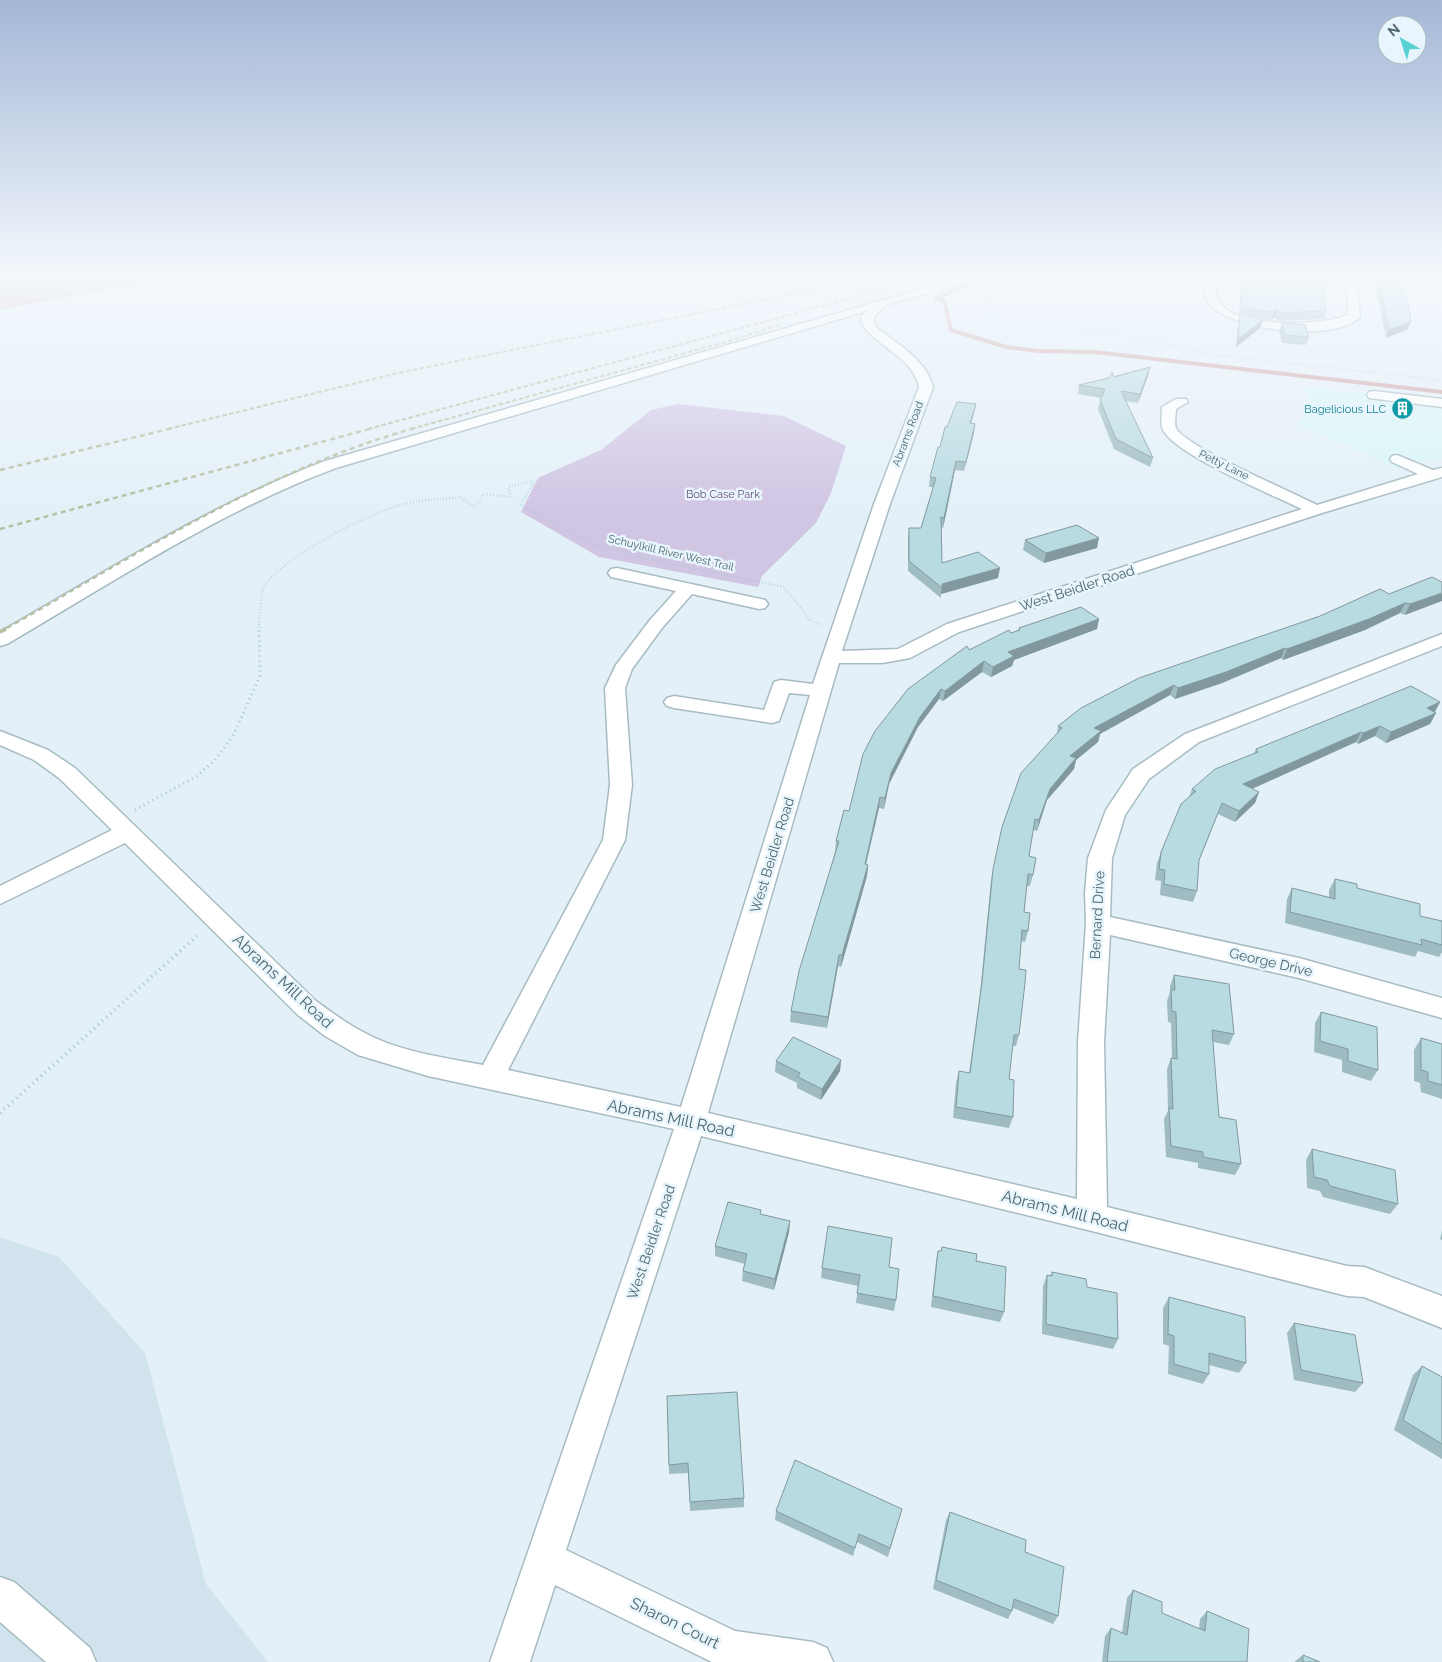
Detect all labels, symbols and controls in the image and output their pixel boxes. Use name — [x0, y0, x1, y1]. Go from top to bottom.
north arrow — [1377, 15, 1427, 65]
text: N — [1385, 20, 1403, 39]
building icon: Bagelicious LLC — [1390, 397, 1414, 421]
street label: Abrams Road — [890, 399, 926, 468]
place label: Bagelicious LLC — [1304, 403, 1386, 416]
street label: Petty Lane — [1197, 447, 1252, 483]
park label: Bob Case Park — [686, 488, 760, 501]
street label: Schuylkill River West Trail — [607, 532, 735, 574]
street label: West Beidler Road — [1017, 562, 1137, 614]
street label: West Beidler Road — [747, 795, 797, 915]
street label: Bernard Drive — [1087, 870, 1107, 960]
street label: Abrams Mill Road — [229, 930, 337, 1032]
street label: George Drive — [1228, 945, 1314, 979]
street label: Abrams Mill Road — [606, 1095, 736, 1141]
street label: West Beidler Road — [624, 1183, 678, 1301]
street label: Abrams Mill Road — [1000, 1186, 1130, 1236]
street label: Sharon Court — [627, 1593, 723, 1653]

